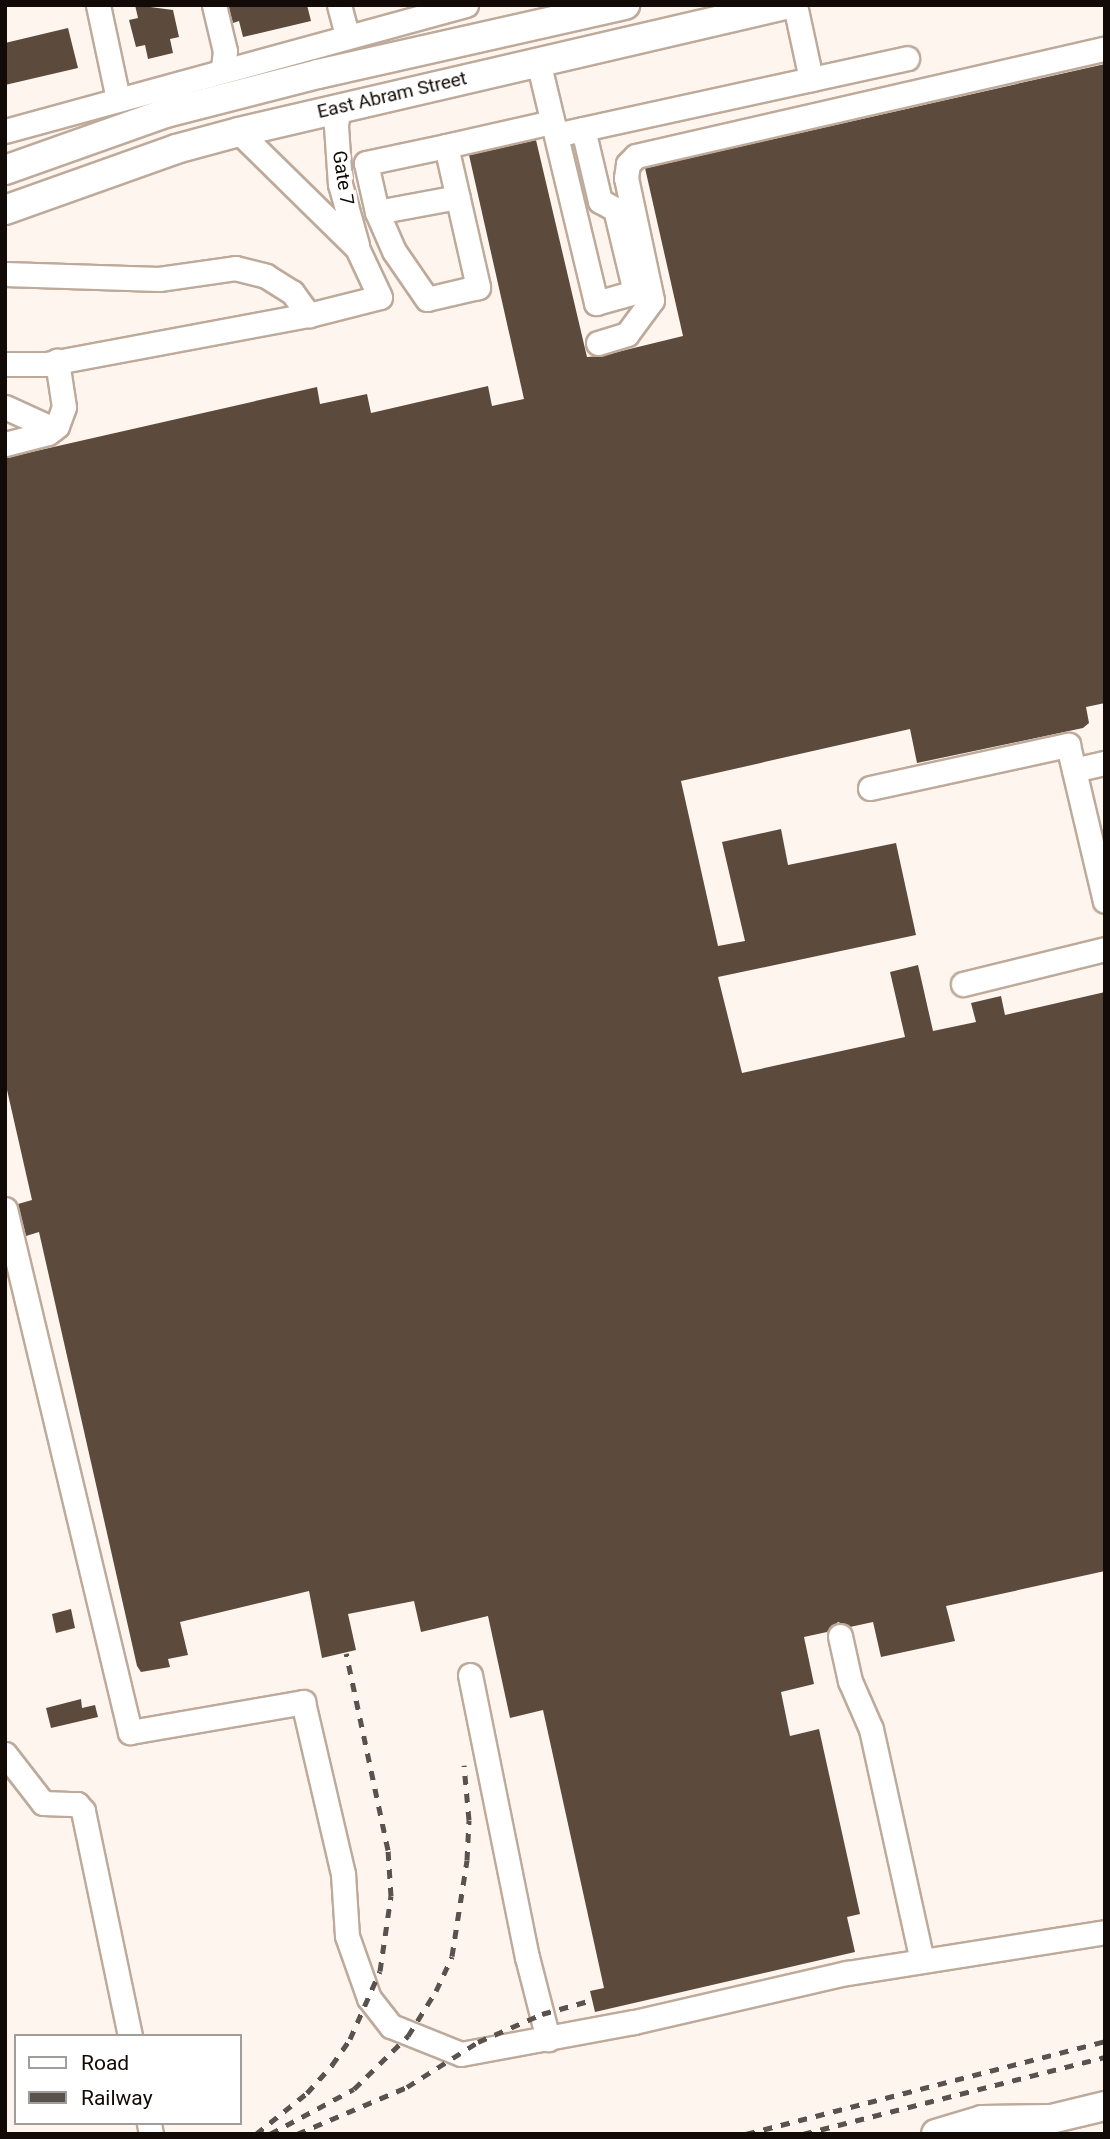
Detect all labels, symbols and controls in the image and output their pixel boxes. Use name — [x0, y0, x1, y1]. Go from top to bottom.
street label: East Abram Street — [315, 67, 469, 123]
street label: Gate 7 — [327, 149, 359, 207]
legend — [14, 2034, 242, 2125]
text: Road — [81, 2051, 129, 2075]
text: Railway — [81, 2086, 153, 2110]

